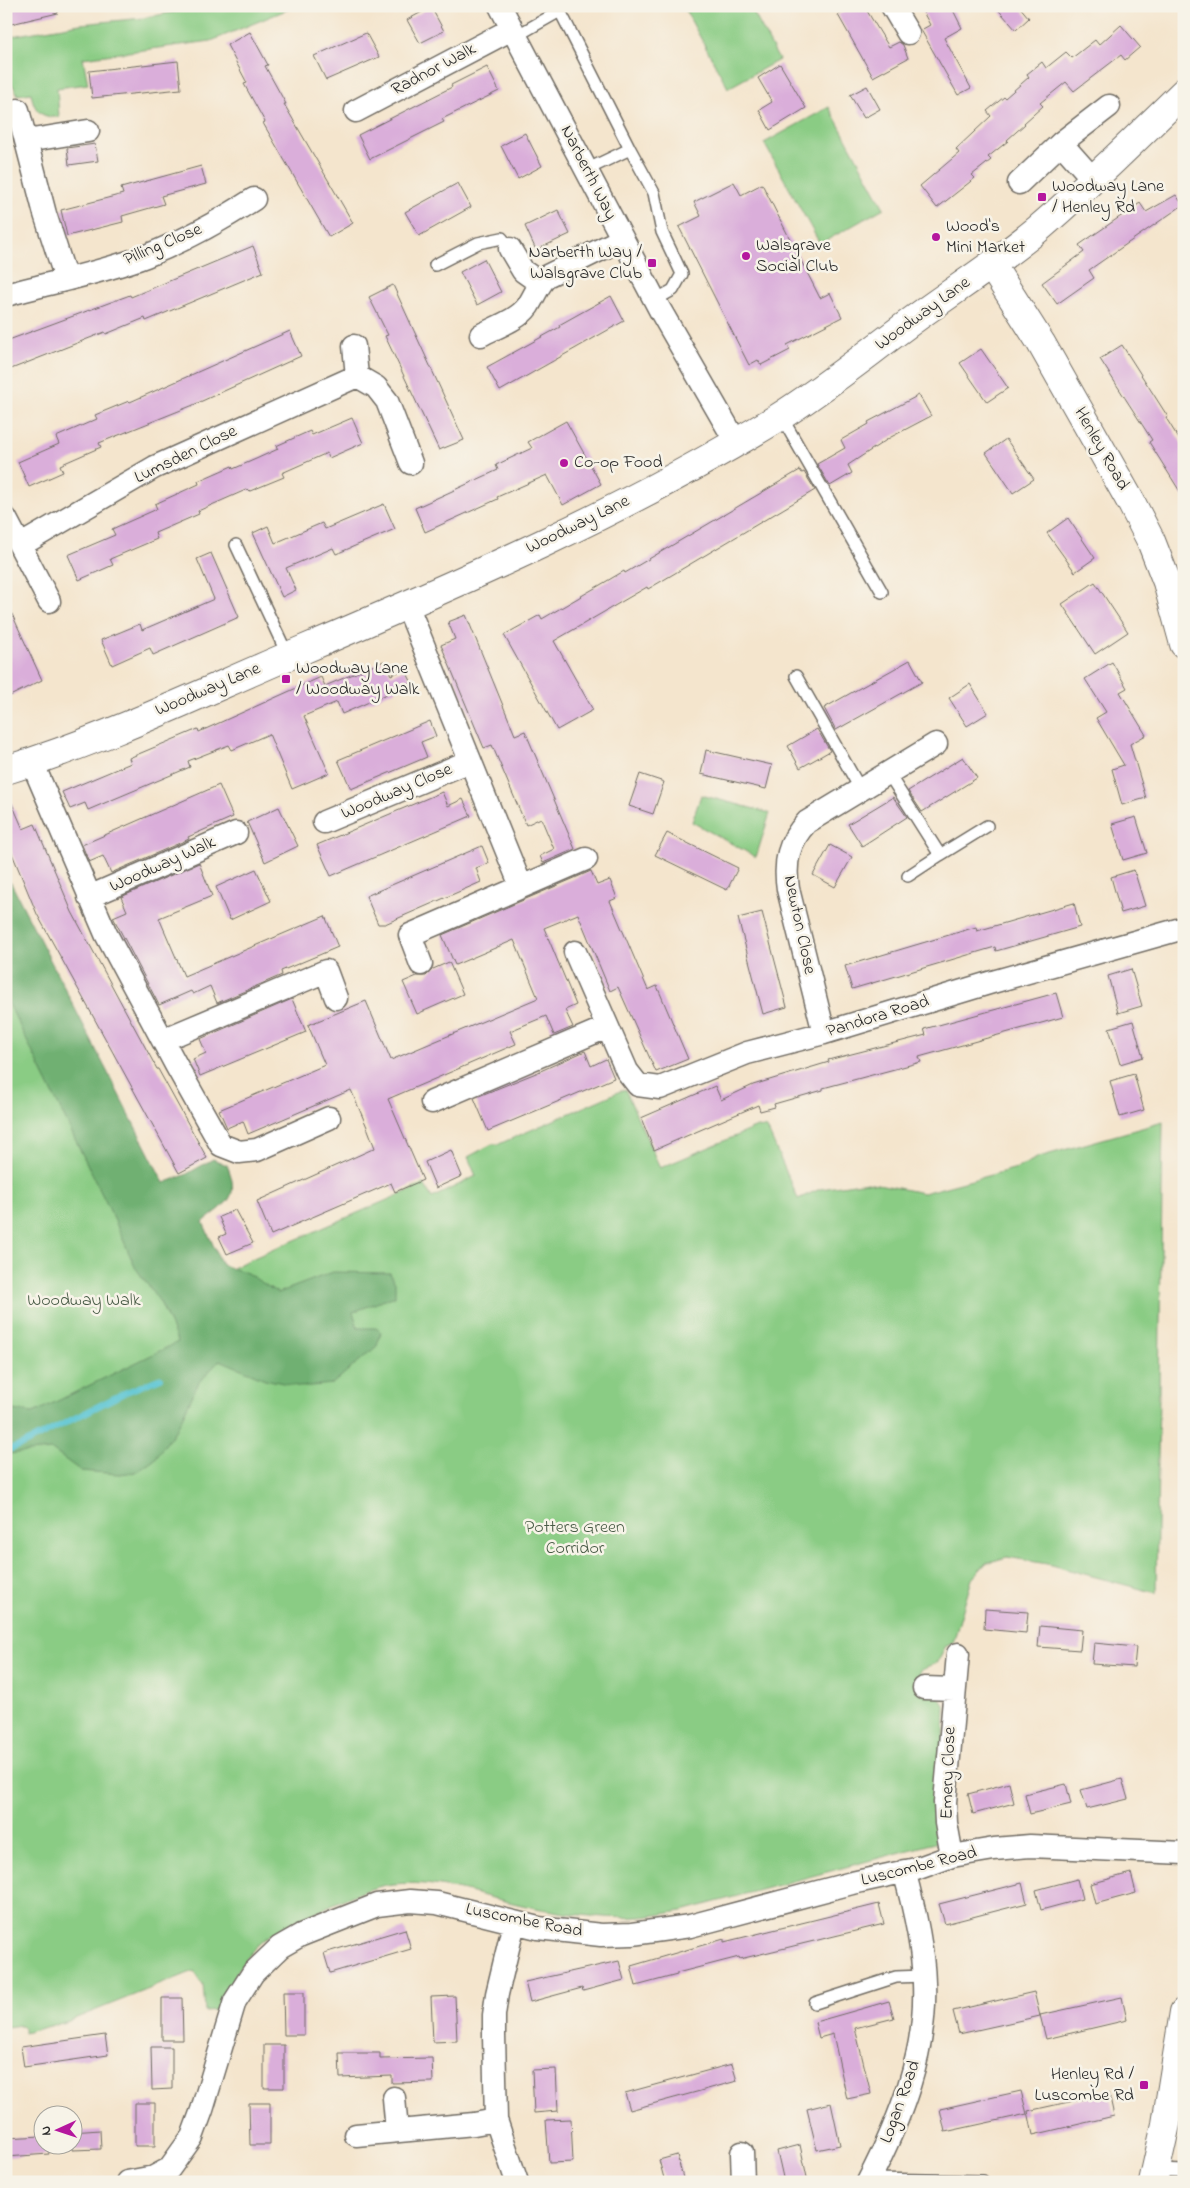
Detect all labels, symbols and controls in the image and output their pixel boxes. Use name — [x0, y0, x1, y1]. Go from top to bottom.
street label: Radnor Walk — [387, 37, 481, 103]
street label: Narberth Way — [553, 121, 623, 225]
place label: Woodway Lane / Henley Rd — [1052, 174, 1165, 221]
marker: Woodway Lane / Henley Rd — [1036, 191, 1048, 203]
place label: Wood's Mini Market — [946, 214, 1025, 261]
street label: Pilling Close — [120, 216, 207, 274]
marker: Wood's Mini Market — [930, 231, 942, 243]
place label: Walsgrave Social Club — [756, 233, 839, 280]
place label: Narberth Way / Walsgrave Club — [529, 240, 642, 288]
marker: Walsgrave Social Club — [740, 250, 752, 262]
marker: Narberth Way / Walsgrave Club — [646, 257, 658, 269]
street label: Woodway Lane — [870, 270, 977, 357]
street label: Henley Road — [1067, 403, 1135, 495]
street label: Lumsden Close — [130, 419, 242, 491]
place label: Co-op Food — [574, 450, 663, 476]
marker: Co-op Food — [558, 457, 570, 469]
street label: Woodway Lane — [522, 488, 635, 561]
street label: Woodway Lane — [151, 656, 266, 724]
place label: Woodway Lane / Woodway Walk — [296, 656, 420, 703]
marker: Woodway Lane / Woodway Walk — [280, 673, 292, 685]
street label: Woodway Close — [337, 757, 457, 827]
street label: Woodway Walk — [106, 830, 220, 900]
street label: Newton Close — [776, 873, 822, 978]
street label: Pandora Road — [823, 989, 933, 1045]
park label: Woodway Walk — [27, 1288, 141, 1314]
park label: Potters Green Corridor — [525, 1515, 625, 1562]
street label: Emery Close — [934, 1725, 964, 1820]
street label: Luscombe Road — [858, 1840, 980, 1894]
street label: Luscombe Road — [463, 1897, 585, 1945]
street label: Logan Road — [874, 2057, 929, 2147]
place label: Henley Rd / Luscombe Rd — [1034, 2062, 1134, 2109]
marker: Henley Rd / Luscombe Rd — [1138, 2079, 1150, 2091]
north arrow — [32, 2106, 82, 2156]
text: N — [36, 2125, 57, 2136]

